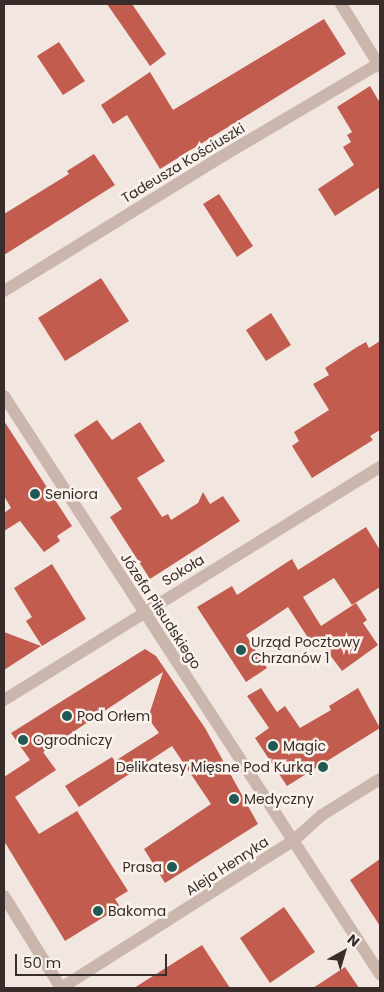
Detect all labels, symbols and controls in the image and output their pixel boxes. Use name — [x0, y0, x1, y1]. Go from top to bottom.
street label: Tadeusza Kościuszki — [118, 120, 248, 206]
place label: Seniora — [45, 486, 98, 502]
marker: Seniora — [29, 488, 41, 500]
street label: Józefa Piłsudskiego — [117, 550, 205, 672]
street label: Sokoła — [159, 551, 207, 589]
place label: Urząd Pocztowy Chrzanów 1 — [251, 634, 360, 666]
marker: Urząd Pocztowy Chrzanów 1 — [235, 644, 247, 656]
place label: Pod Orłem — [77, 708, 150, 724]
marker: Pod Orłem — [61, 710, 73, 722]
place label: Ogrodniczy — [33, 732, 112, 748]
marker: Ogrodniczy — [17, 734, 29, 746]
place label: Magic — [283, 738, 326, 754]
marker: Magic — [267, 740, 279, 752]
place label: Delikatesy Mięsne Pod Kurką — [116, 759, 313, 775]
marker: Delikatesy Mięsne Pod Kurką — [317, 761, 329, 773]
place label: Medyczny — [244, 791, 314, 807]
marker: Medyczny — [228, 793, 240, 805]
street label: Aleja Henryka — [182, 833, 272, 899]
place label: Prasa — [122, 859, 162, 875]
marker: Prasa — [166, 861, 178, 873]
place label: Bakoma — [108, 903, 166, 919]
marker: Bakoma — [92, 905, 104, 917]
north arrow — [319, 927, 369, 977]
text: N — [343, 929, 364, 951]
scale bar — [18, 944, 170, 976]
text: 50 m — [23, 952, 61, 973]

